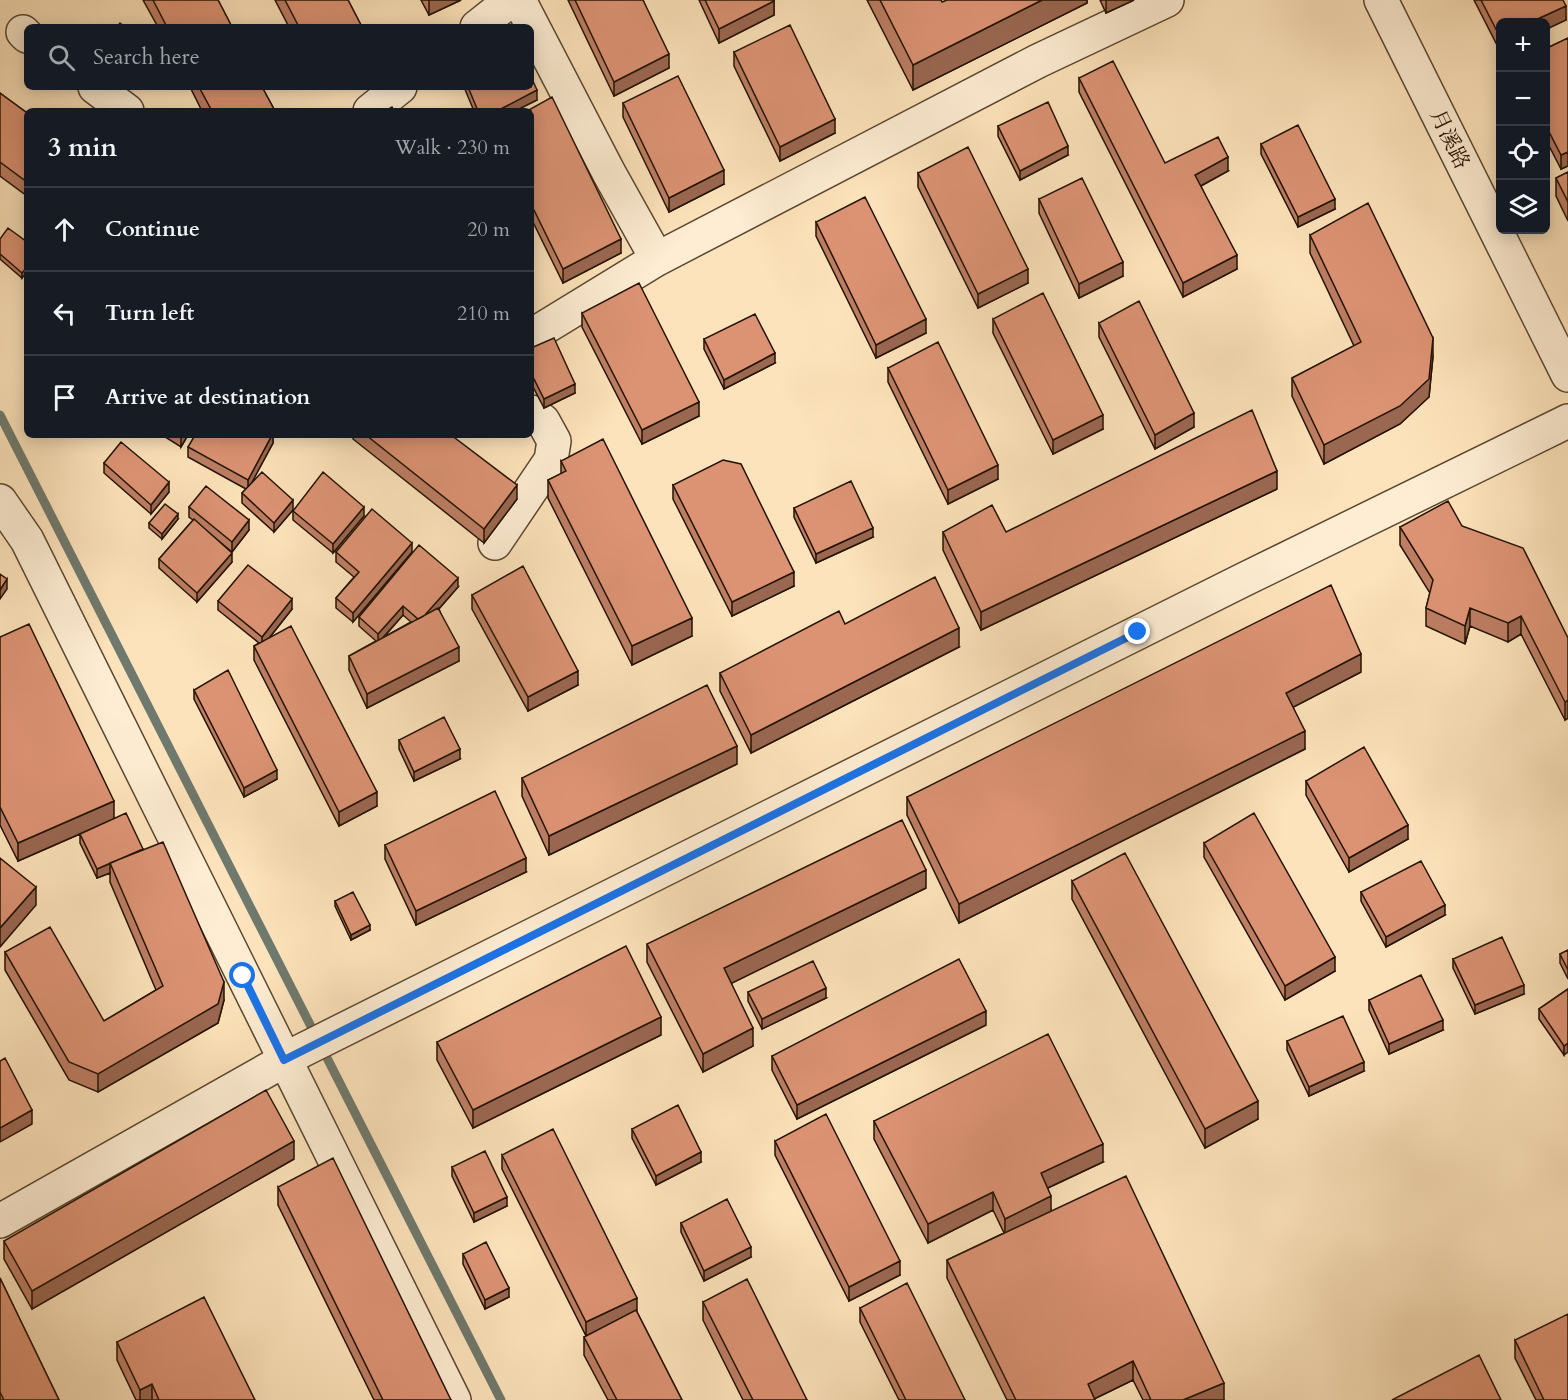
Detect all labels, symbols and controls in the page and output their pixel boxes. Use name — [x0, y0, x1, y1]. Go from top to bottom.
map controls — [1496, 18, 1550, 234]
button: + — [1496, 18, 1550, 72]
search box — [24, 24, 534, 90]
icon: search — [45, 41, 78, 74]
text: Search here — [93, 42, 200, 72]
button: − — [1496, 72, 1550, 126]
street label: 月溪路 — [1423, 105, 1476, 174]
button: locate — [1496, 126, 1550, 180]
text: 3 min — [48, 130, 117, 165]
text: Walk · 230 m — [395, 134, 510, 161]
button: layers — [1496, 180, 1550, 234]
icon: ahead — [48, 213, 81, 246]
text: Continue — [105, 214, 200, 244]
text: 20 m — [467, 216, 510, 243]
icon: left — [48, 297, 81, 330]
text: Turn left — [105, 298, 194, 328]
text: 210 m — [457, 300, 510, 327]
icon: arrive — [48, 381, 81, 414]
text: Arrive at destination — [105, 382, 310, 412]
route end — [1124, 618, 1150, 644]
route start — [229, 962, 255, 988]

